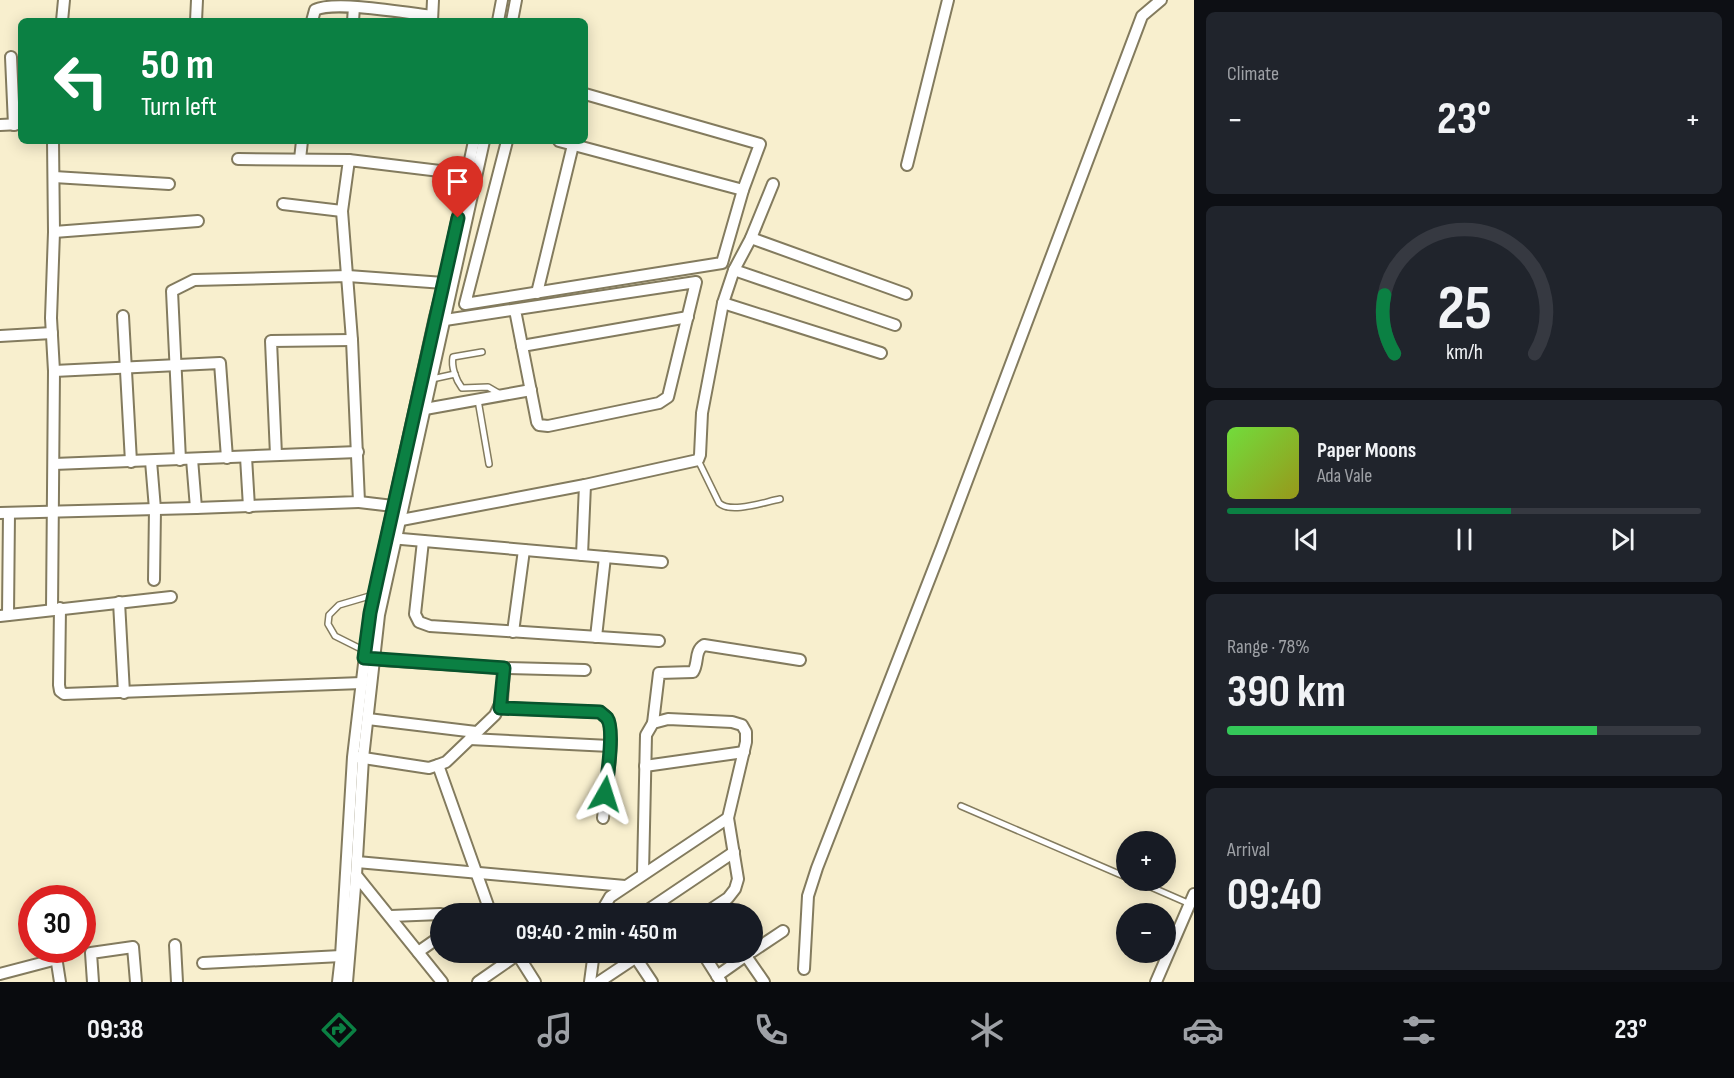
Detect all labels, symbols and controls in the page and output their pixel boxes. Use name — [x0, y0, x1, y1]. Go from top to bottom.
text: 50 m — [141, 40, 214, 91]
icon: left — [42, 42, 120, 120]
text: Climate — [1227, 62, 1279, 86]
text: Turn left — [141, 91, 217, 123]
text: 23° — [1437, 92, 1491, 147]
text: − — [1227, 100, 1243, 140]
text: + — [1685, 100, 1701, 140]
pin — [432, 156, 483, 218]
icon: arrive — [441, 165, 474, 198]
text: 25 — [1437, 272, 1491, 347]
text: km/h — [1445, 340, 1483, 365]
text: Paper Moons — [1317, 437, 1416, 464]
text: Ada Vale — [1317, 464, 1372, 488]
icon: previous — [1290, 523, 1323, 556]
icon: pause — [1448, 523, 1481, 556]
icon: next — [1606, 523, 1639, 556]
text: Range · 78% — [1227, 635, 1310, 659]
text: 390 km — [1227, 665, 1346, 720]
position arrow — [573, 762, 637, 826]
map controls — [1116, 831, 1176, 963]
button: + — [1116, 831, 1176, 891]
text: Arrival — [1227, 838, 1270, 862]
text: 09:40 — [1227, 868, 1322, 923]
speed limit sign: 30 — [18, 885, 96, 963]
button: − — [1116, 903, 1176, 963]
text: 09:40 · 2 min · 450 m — [516, 919, 677, 946]
icon: directions — [318, 1009, 360, 1051]
icon: music — [534, 1009, 576, 1051]
icon: phone — [750, 1009, 792, 1051]
icon: climate — [966, 1009, 1008, 1051]
icon: car — [1182, 1009, 1224, 1051]
icon: filters — [1398, 1009, 1440, 1051]
text: 09:38 — [87, 1014, 144, 1046]
text: 23° — [1614, 1014, 1647, 1046]

